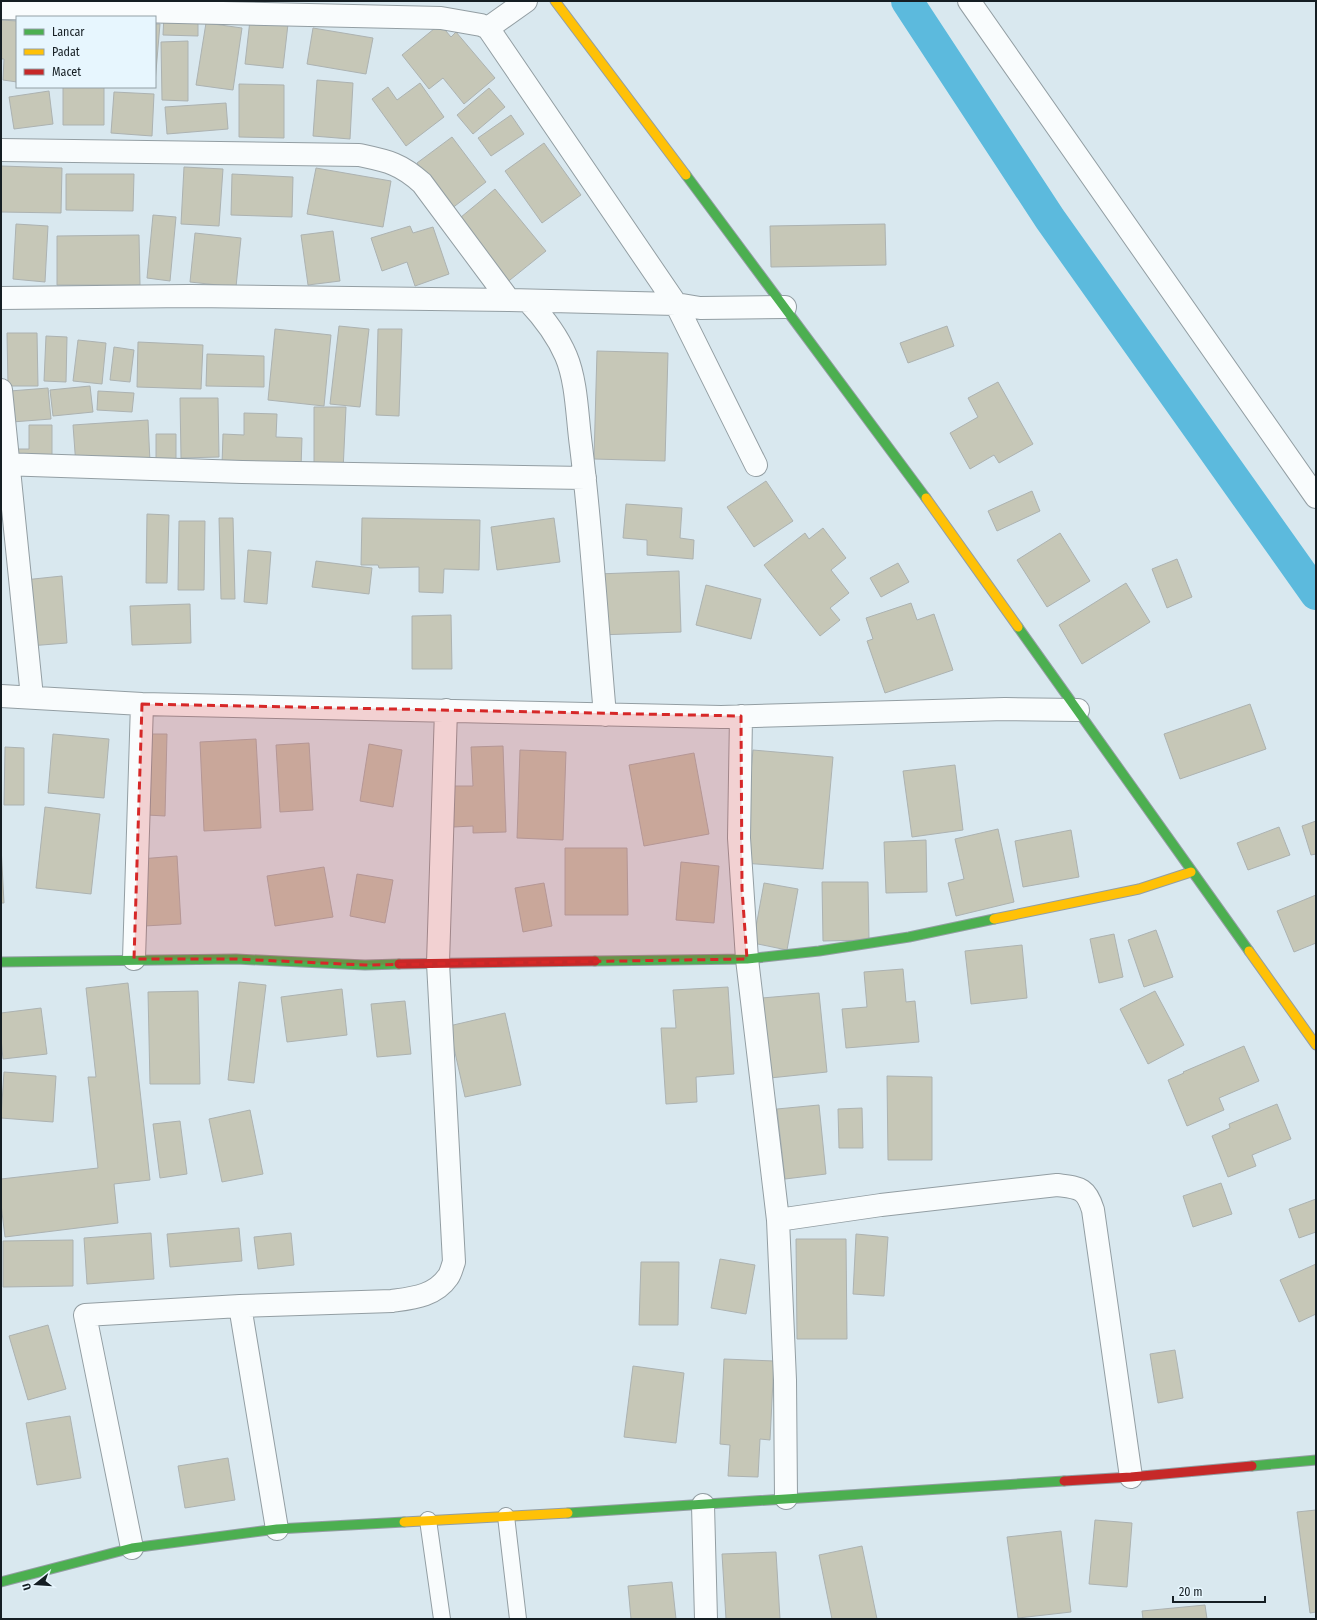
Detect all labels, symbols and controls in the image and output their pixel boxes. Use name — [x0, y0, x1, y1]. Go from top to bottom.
legend — [16, 16, 156, 88]
text: Lancar — [52, 25, 85, 39]
text: Padat — [52, 45, 80, 59]
text: Macet — [52, 65, 81, 79]
north arrow — [16, 1564, 56, 1604]
scale bar — [1173, 1578, 1265, 1604]
text: U — [20, 1582, 34, 1592]
text: 20 m — [1179, 1585, 1203, 1599]

